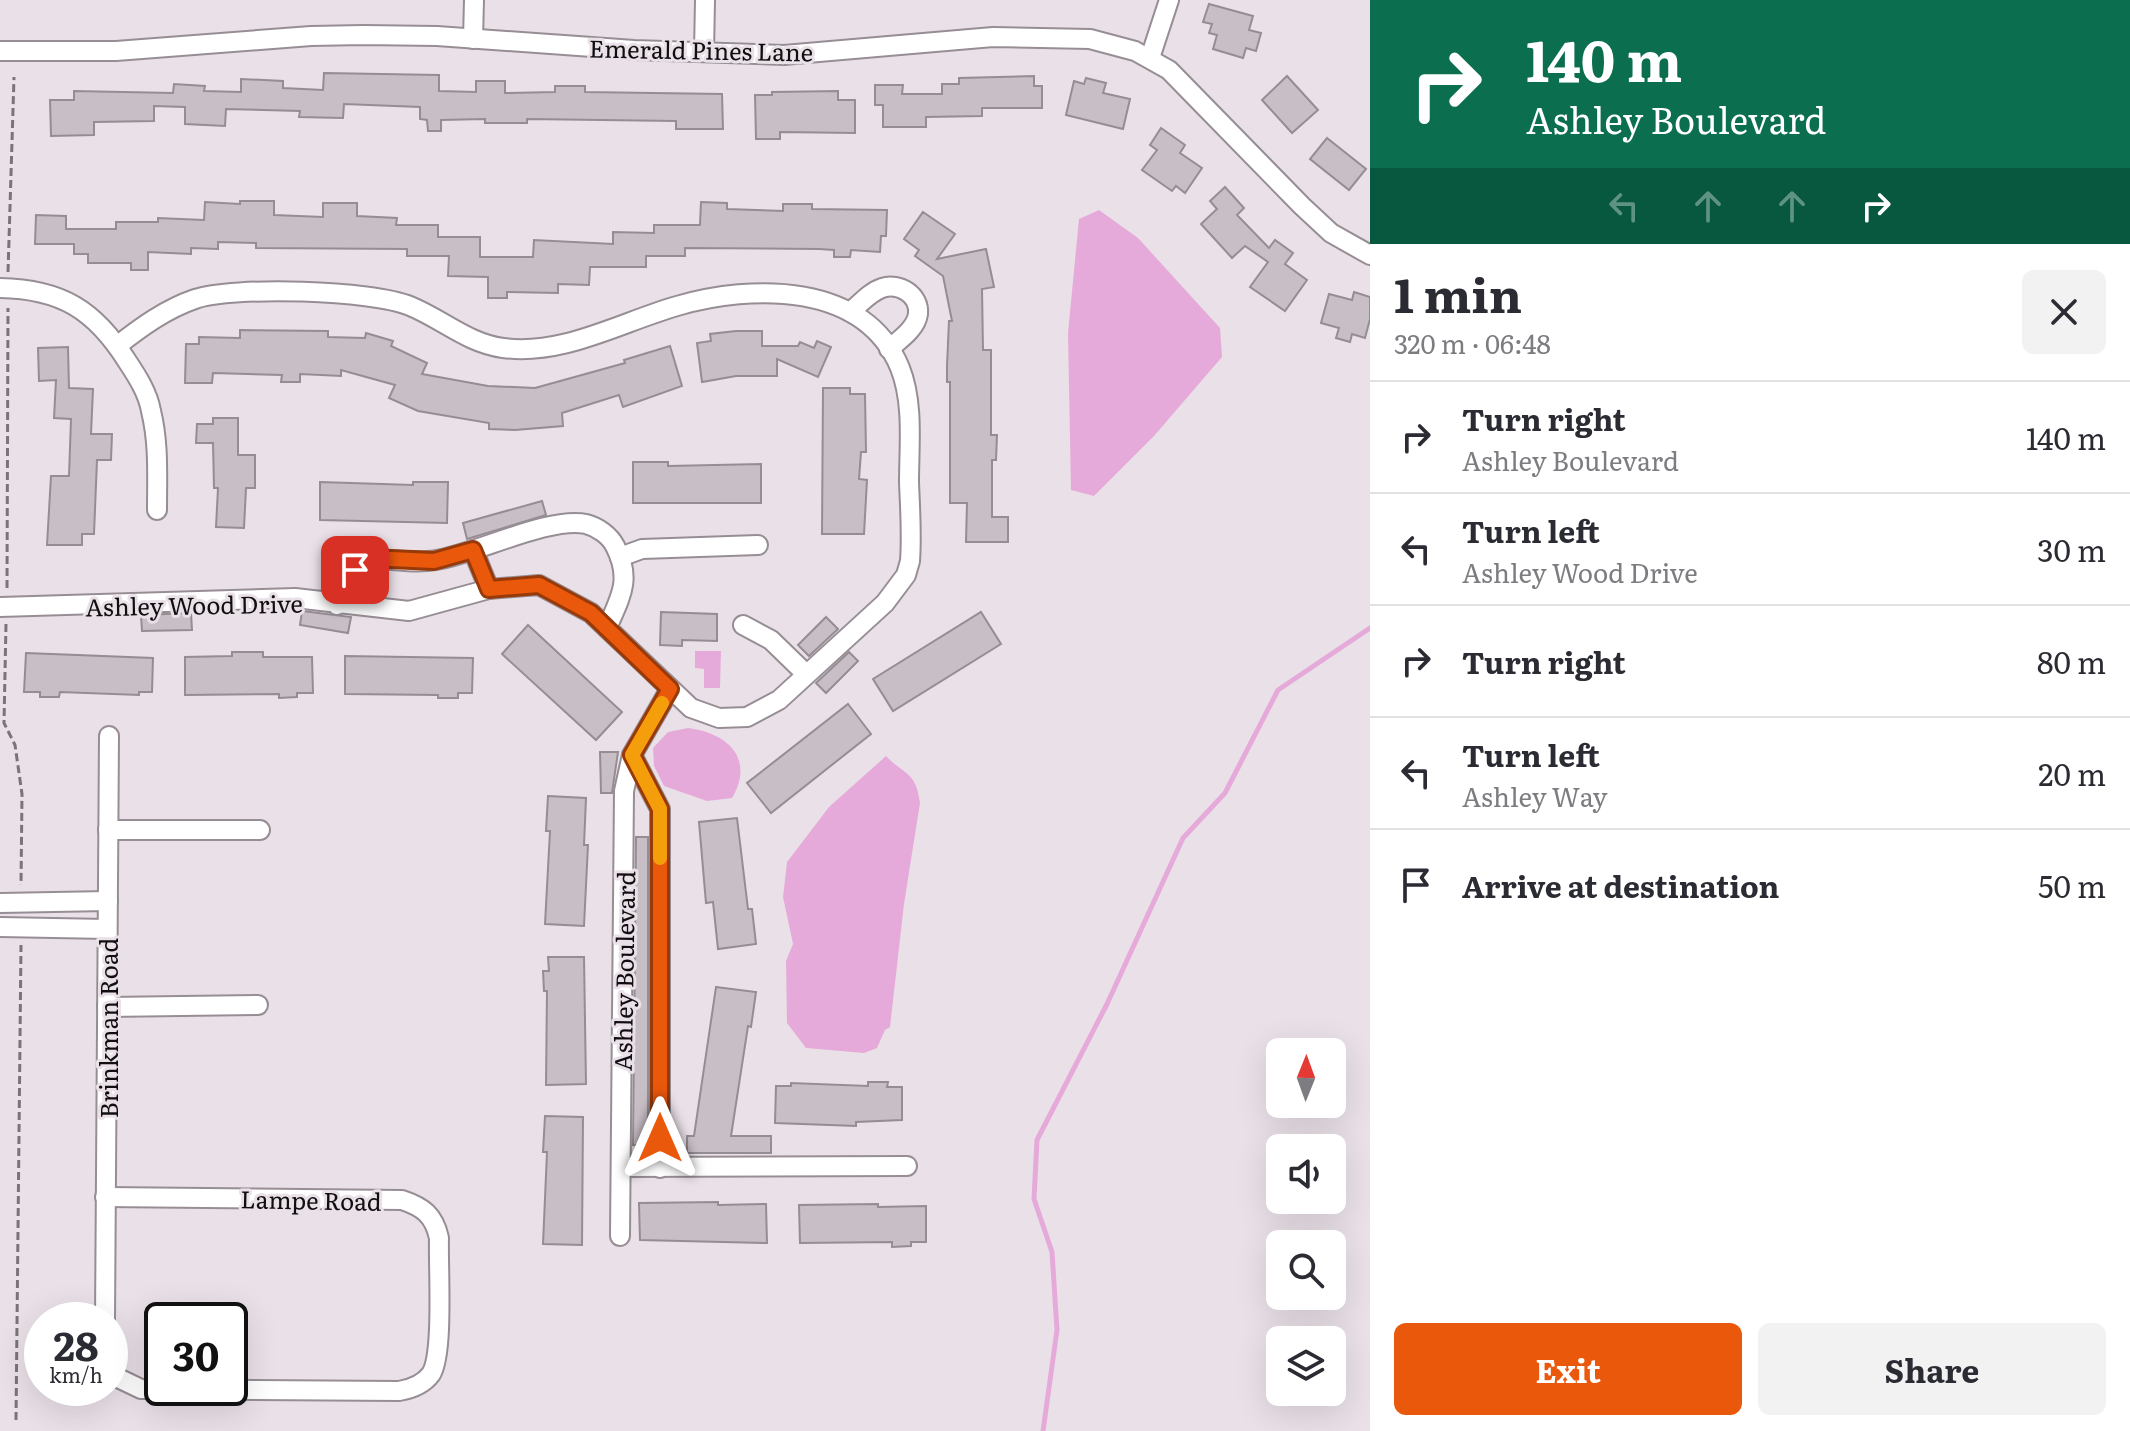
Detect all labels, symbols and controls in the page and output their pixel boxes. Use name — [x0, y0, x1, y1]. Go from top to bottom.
text: 140 m — [1526, 16, 1682, 99]
street label: Emerald Pines Lane — [589, 30, 813, 68]
icon: right — [1394, 32, 1498, 136]
text: Ashley Boulevard — [1526, 92, 1826, 145]
icon: left — [1602, 184, 1646, 228]
icon: ahead — [1686, 184, 1730, 228]
icon: ahead — [1770, 184, 1814, 228]
icon: right — [1854, 184, 1898, 228]
text: 1 min — [1394, 257, 1522, 328]
button: close — [2022, 270, 2106, 354]
text: 320 m · 06:48 — [1394, 323, 1551, 362]
text: Turn right — [1462, 396, 1626, 440]
icon: right — [1394, 415, 1438, 459]
text: 140 m — [2026, 415, 2106, 459]
text: Ashley Boulevard — [1462, 440, 1679, 479]
text: Turn left — [1462, 508, 1600, 552]
icon: left — [1394, 527, 1438, 571]
text: 30 m — [2037, 527, 2106, 571]
pin — [321, 536, 389, 604]
icon: arrive — [333, 548, 377, 592]
text: Ashley Wood Drive — [1462, 552, 1698, 591]
street label: Ashley Wood Drive — [85, 585, 303, 623]
icon: right — [1394, 639, 1438, 683]
text: Turn right — [1462, 639, 1626, 683]
text: 80 m — [2037, 639, 2106, 683]
text: Turn left — [1462, 732, 1600, 776]
icon: left — [1394, 751, 1438, 795]
text: 20 m — [2038, 751, 2106, 795]
text: Ashley Way — [1462, 776, 1607, 815]
icon: arrive — [1394, 863, 1438, 907]
text: Arrive at destination — [1462, 863, 1779, 907]
text: 50 m — [2038, 863, 2106, 907]
street label: Ashley Boulevard — [604, 870, 642, 1071]
street label: Brinkman Road — [90, 937, 125, 1118]
north arrow — [1266, 1038, 1346, 1118]
map controls — [1266, 1038, 1346, 1406]
position arrow — [618, 1096, 702, 1180]
button: sound — [1266, 1134, 1346, 1214]
street label: Lampe Road — [240, 1180, 382, 1218]
button: search — [1266, 1230, 1346, 1310]
speed limit sign: 30 — [144, 1302, 248, 1406]
text: 28 — [53, 1314, 99, 1373]
button: Exit — [1394, 1323, 1742, 1415]
button: Share — [1758, 1323, 2106, 1415]
button: layers — [1266, 1326, 1346, 1406]
text: km/h — [49, 1359, 103, 1389]

